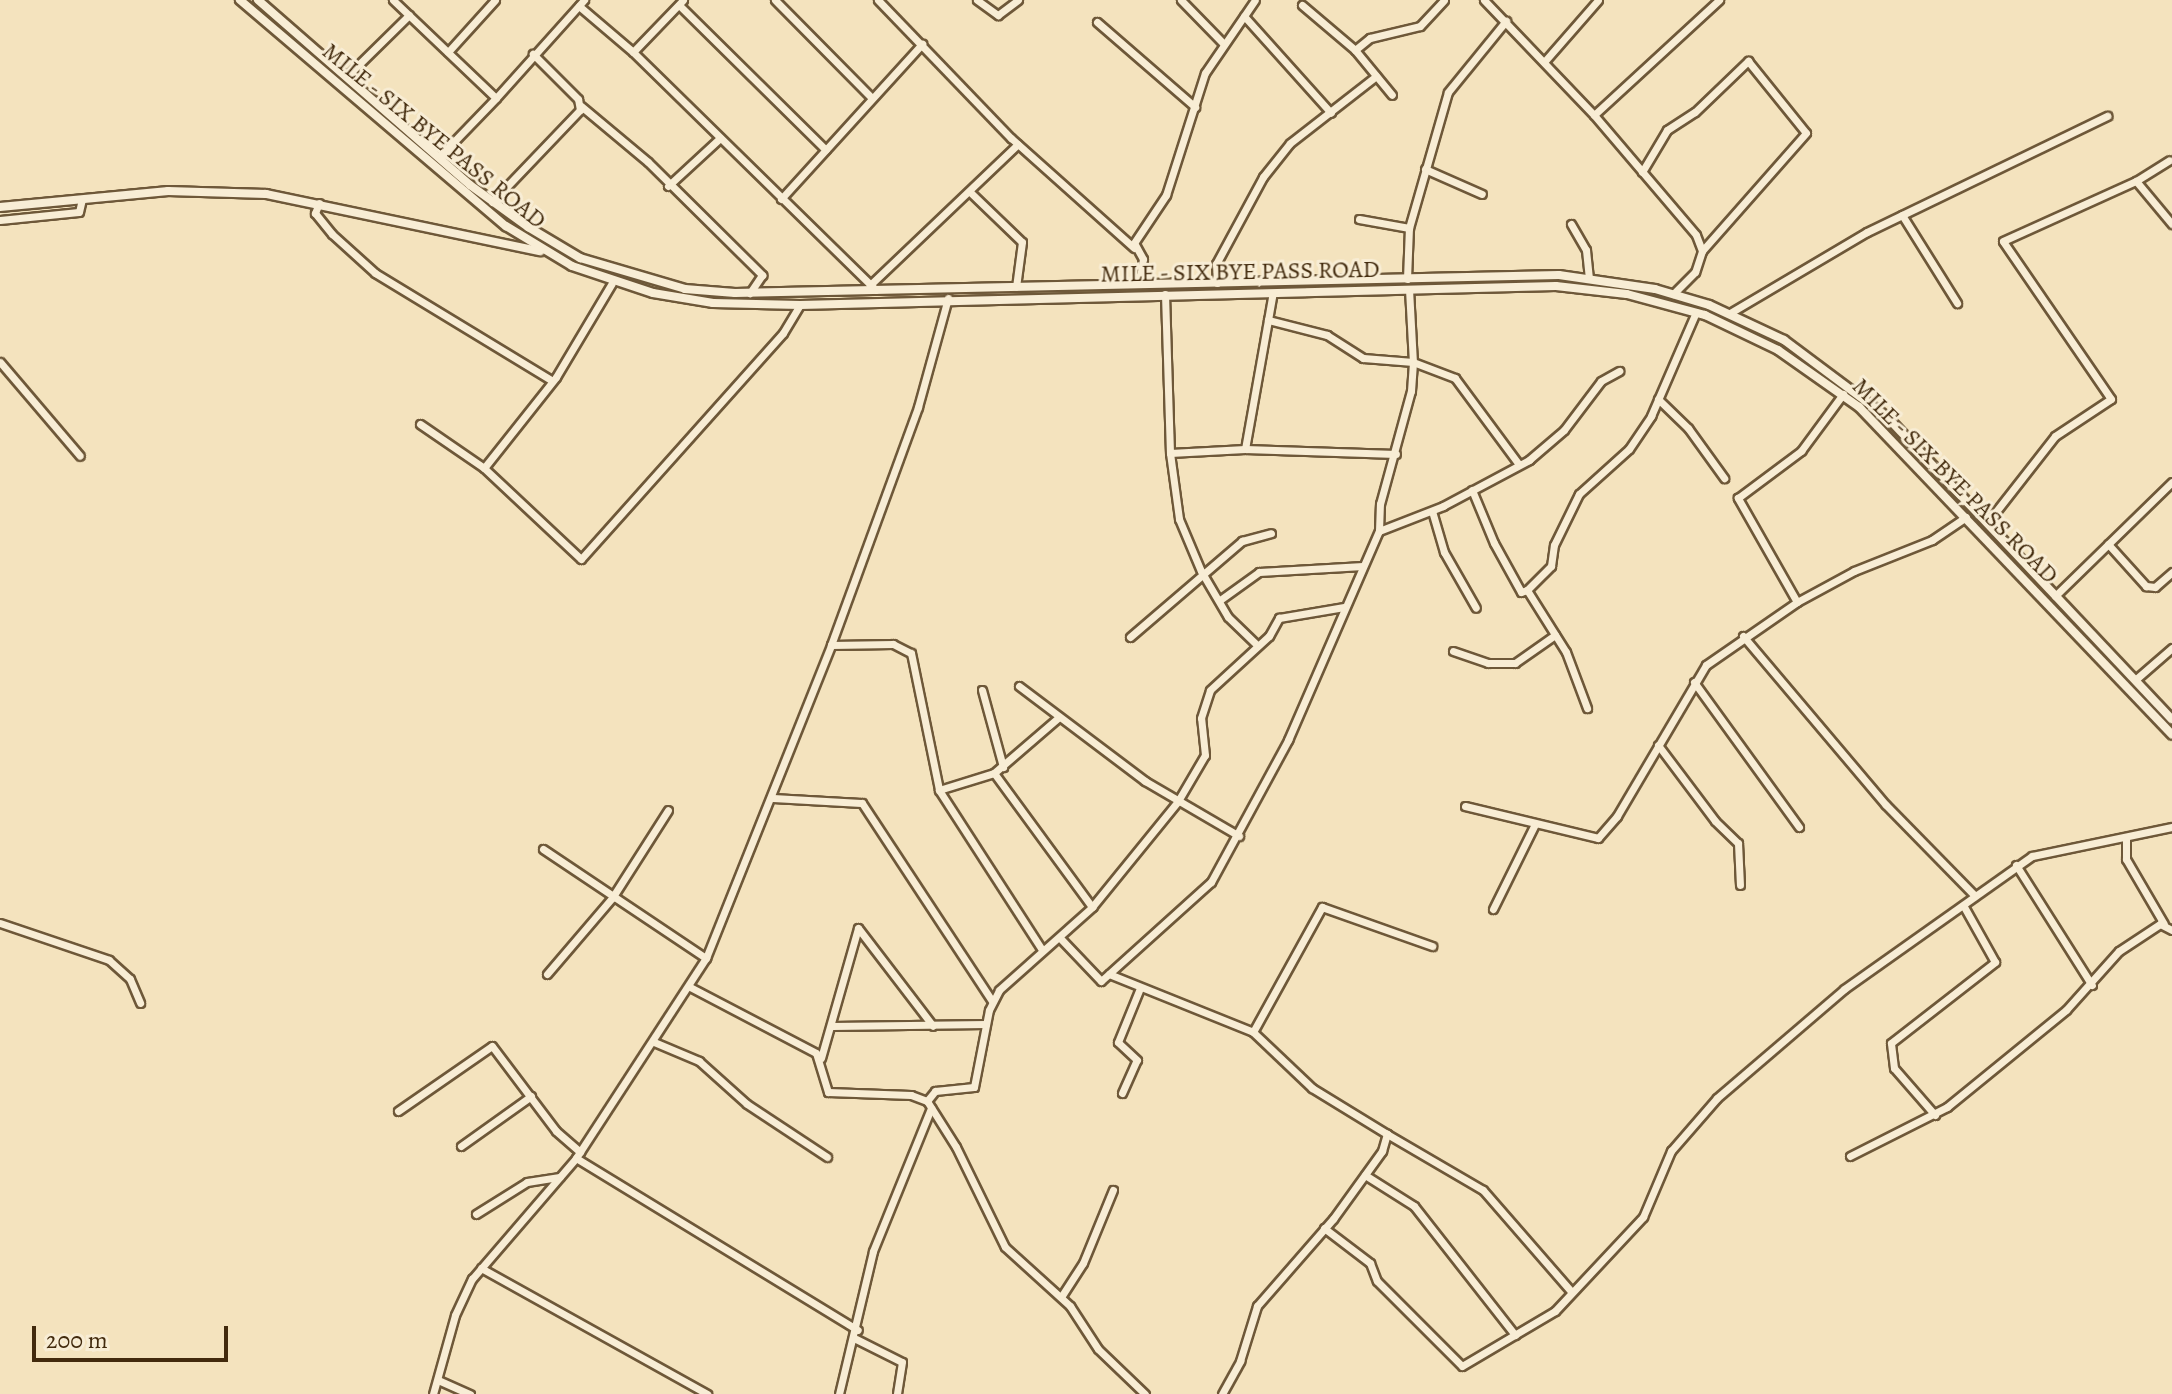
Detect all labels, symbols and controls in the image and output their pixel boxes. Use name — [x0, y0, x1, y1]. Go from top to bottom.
street label: MILE - SIX BYE PASS ROAD — [316, 37, 552, 235]
street label: MILE - SIX BYE PASS ROAD — [1100, 255, 1380, 289]
street label: MILE - SIX BYE PASS ROAD — [1846, 372, 2064, 590]
scale bar — [36, 1310, 232, 1360]
text: 200 m — [46, 1324, 108, 1356]

